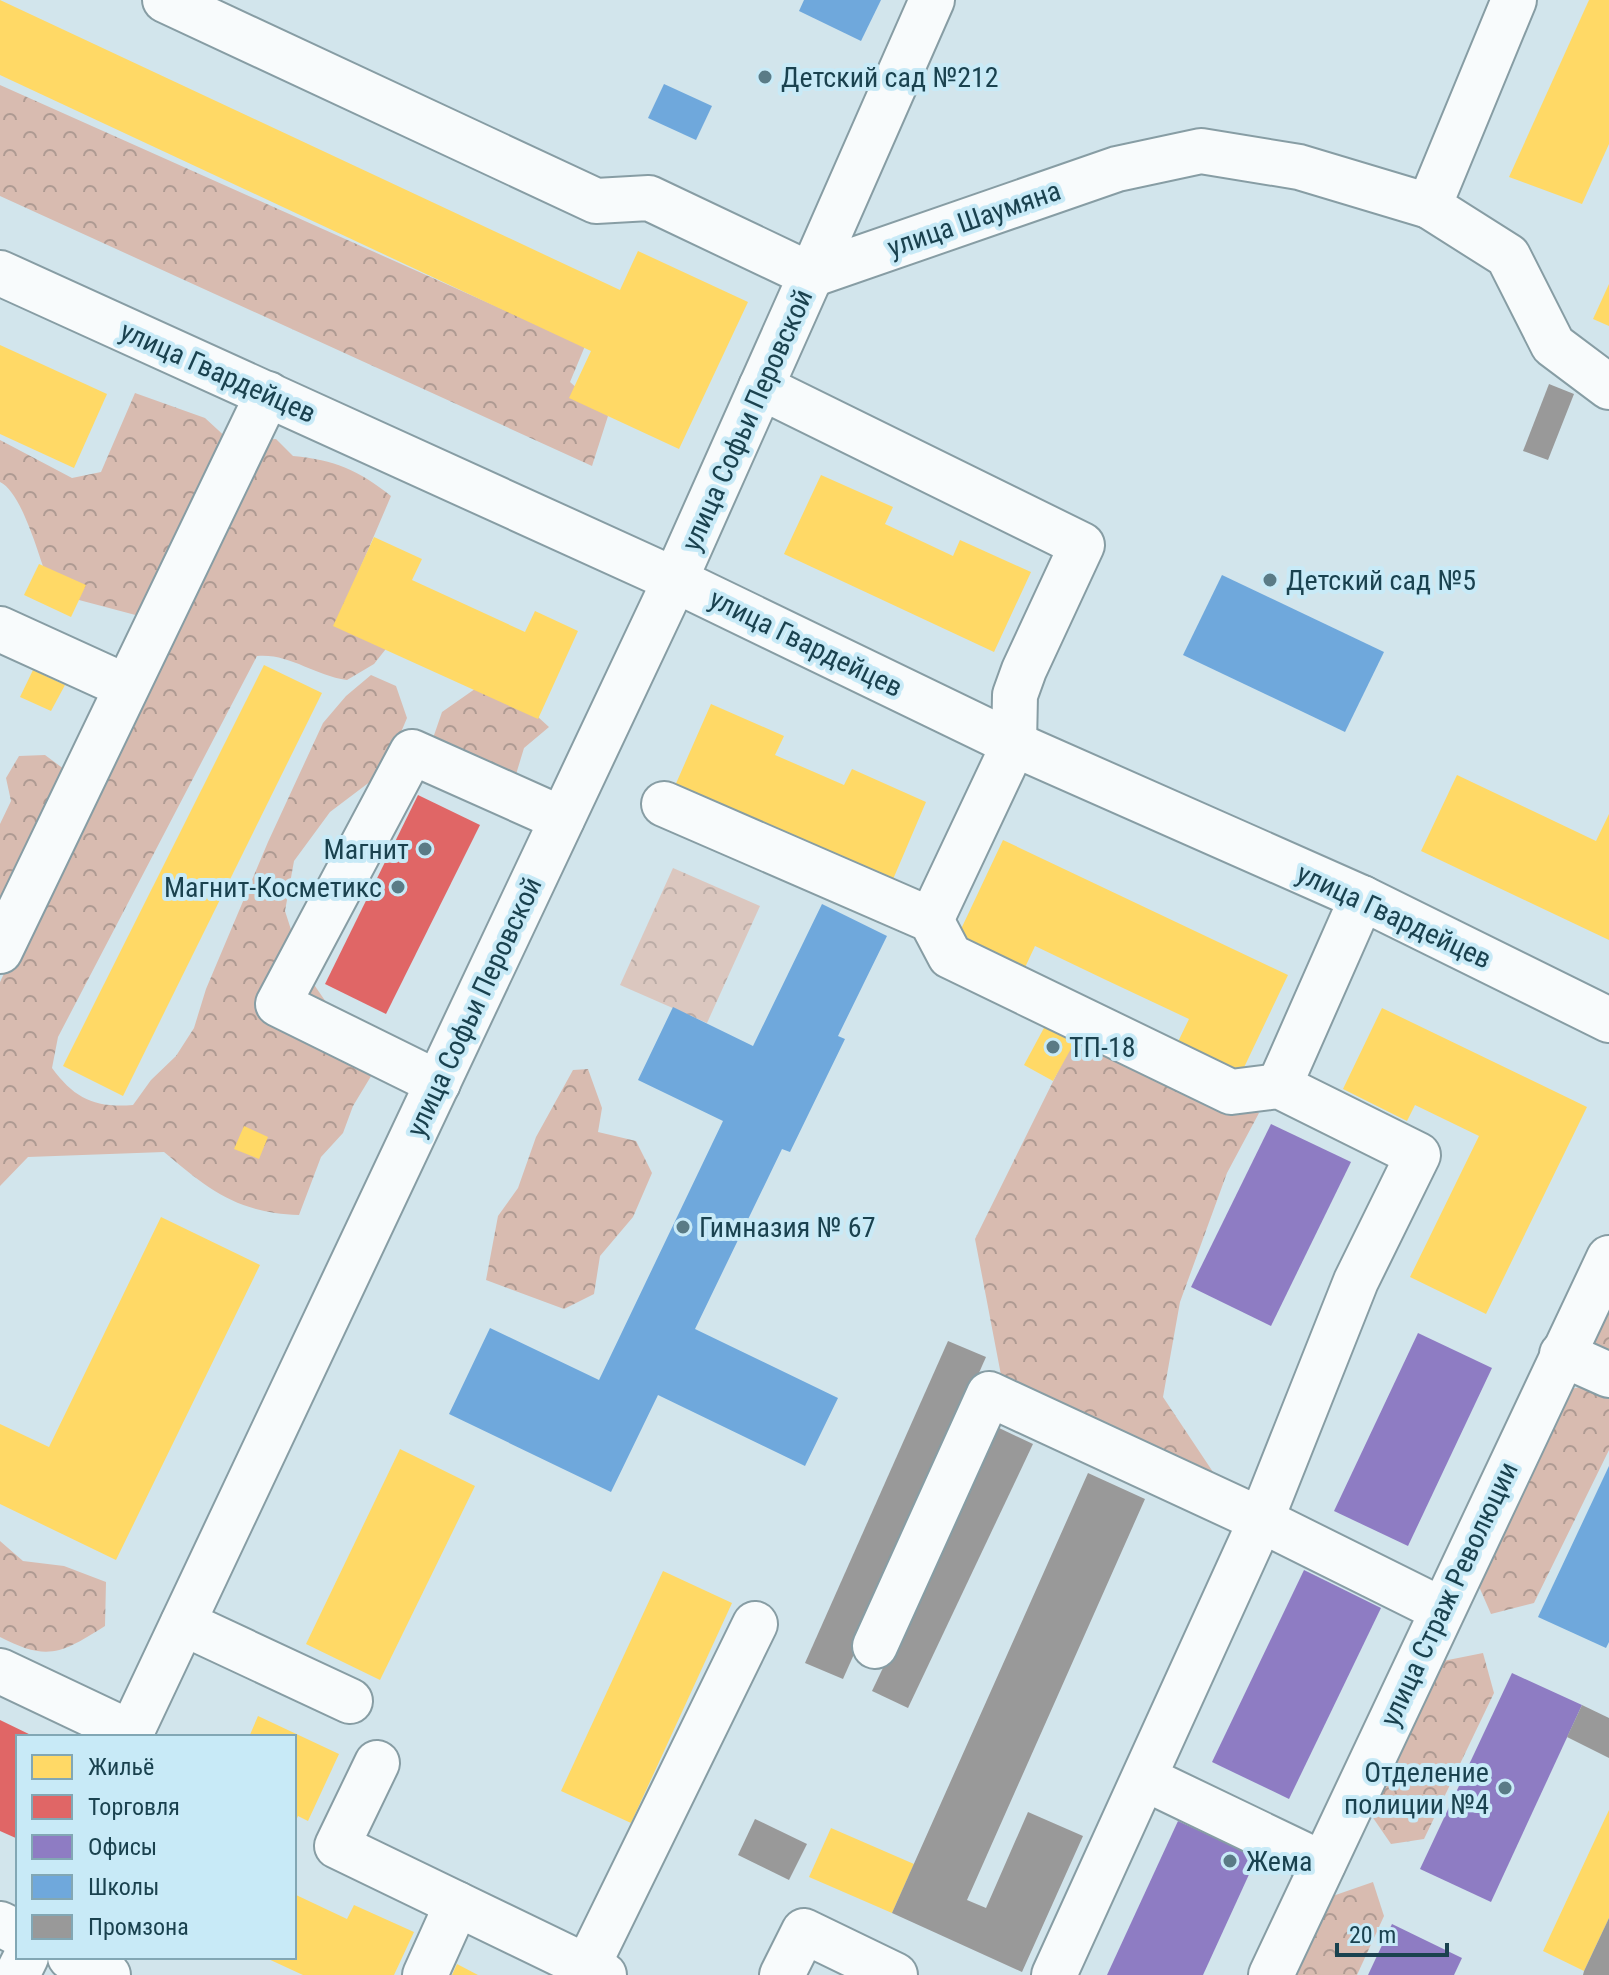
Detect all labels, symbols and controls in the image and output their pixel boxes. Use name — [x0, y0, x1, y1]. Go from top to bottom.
place label: Детский сад №212 — [781, 61, 999, 94]
marker: Детский сад №212 — [756, 68, 774, 86]
street label: улица Шаумяна — [883, 174, 1065, 264]
street label: улица Софьи Перовской — [674, 284, 820, 556]
street label: улица Гвардейцев — [115, 314, 321, 430]
place label: Детский сад №5 — [1286, 564, 1476, 597]
marker: Детский сад №5 — [1261, 571, 1279, 589]
street label: улица Гвардейцев — [704, 582, 908, 704]
place label: Магнит — [324, 833, 409, 866]
marker: Магнит — [416, 840, 434, 858]
street label: улица Гвардейцев — [1292, 857, 1496, 975]
place label: Магнит-Косметикс — [164, 871, 382, 904]
street label: улица Софьи Перовской — [399, 872, 549, 1142]
marker: Магнит-Косметикс — [389, 878, 407, 896]
place label: ТП-18 — [1069, 1031, 1136, 1064]
marker: ТП-18 — [1044, 1038, 1062, 1056]
place label: Гимназия № 67 — [699, 1211, 875, 1244]
marker: Гимназия № 67 — [674, 1218, 692, 1236]
street label: улица Страж Революции — [1373, 1457, 1525, 1731]
legend — [16, 1735, 296, 1959]
text: Жильё — [88, 1753, 154, 1781]
place label: Отделение полиции №4 — [1344, 1756, 1489, 1821]
marker: Отделение полиции №4 — [1496, 1779, 1514, 1797]
text: Торговля — [88, 1793, 180, 1821]
text: Офисы — [88, 1833, 157, 1861]
place label: Жема — [1246, 1845, 1312, 1878]
marker: Жема — [1221, 1852, 1239, 1870]
text: Школы — [88, 1873, 159, 1901]
scale bar — [1337, 1907, 1447, 1957]
text: Промзона — [88, 1913, 189, 1941]
text: 20 m — [1349, 1921, 1396, 1949]

